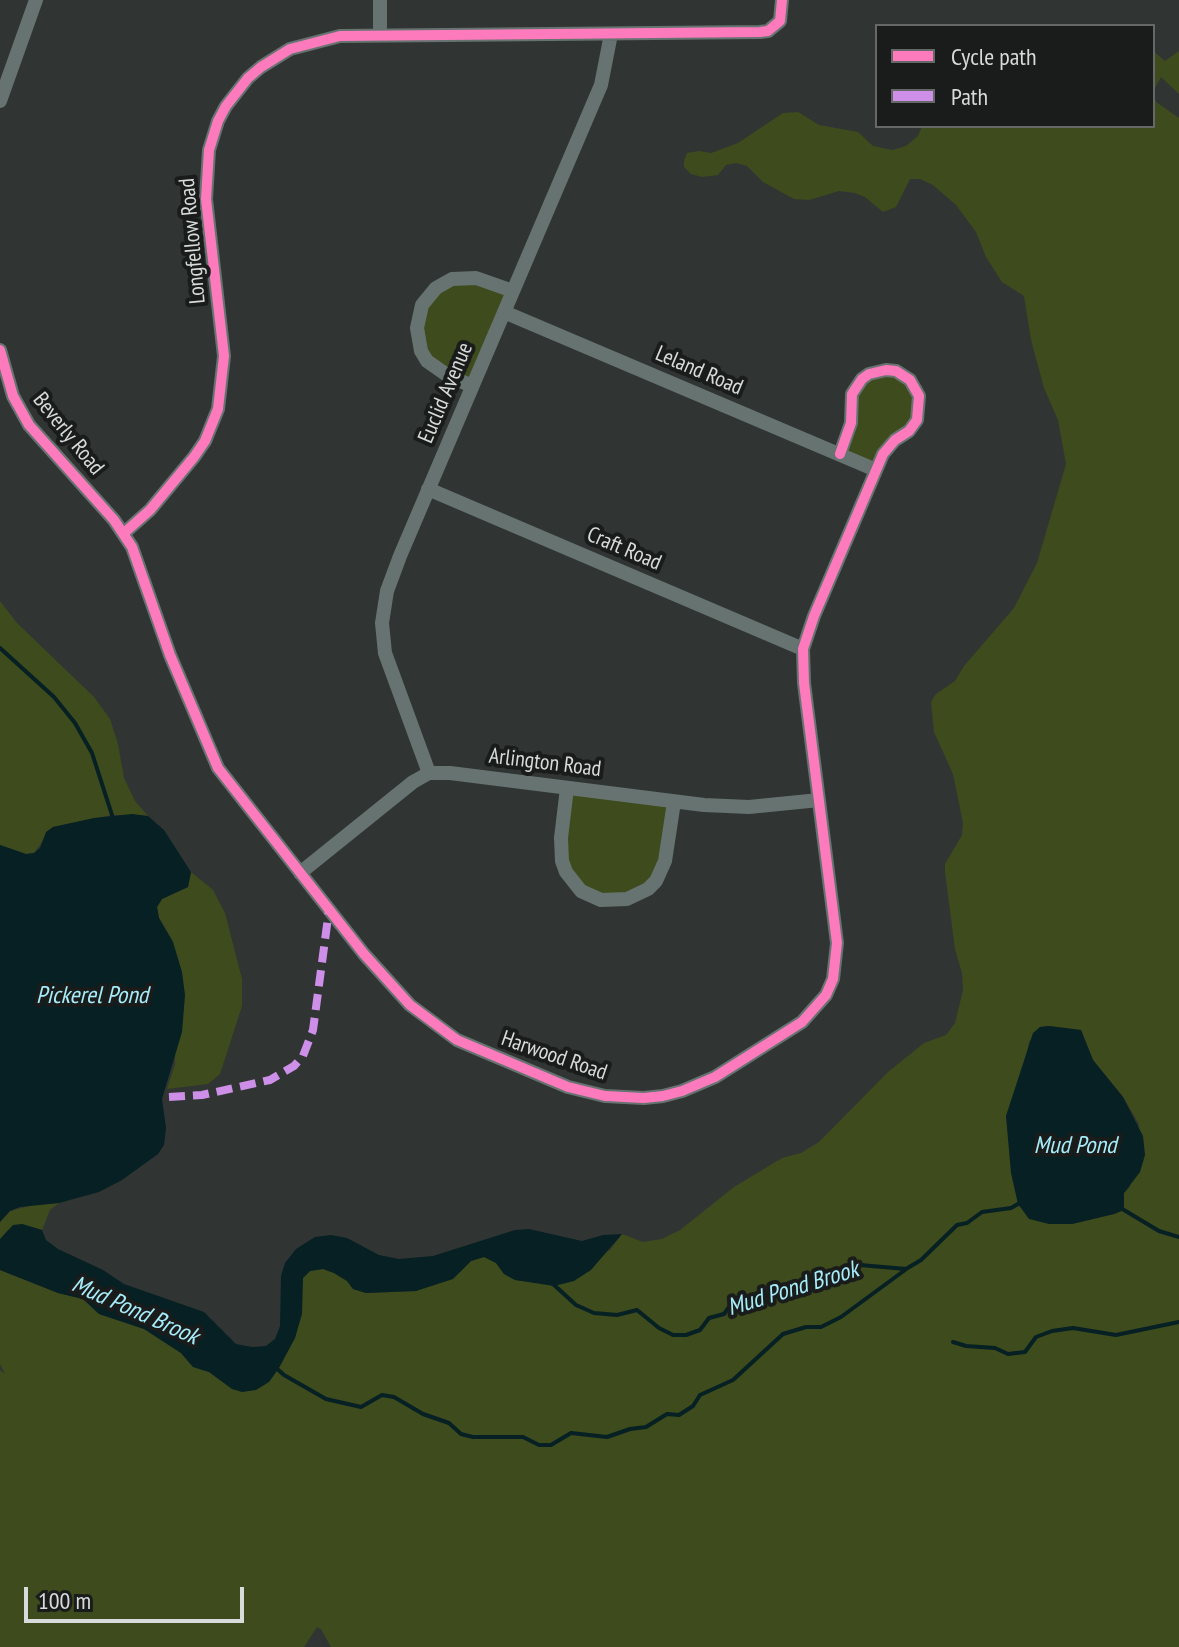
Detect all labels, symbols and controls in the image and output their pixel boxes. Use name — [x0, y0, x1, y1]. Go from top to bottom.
legend — [875, 24, 1155, 128]
text: Cycle path — [951, 41, 1037, 72]
text: Path — [951, 81, 988, 112]
street label: Longfellow Road — [174, 177, 212, 305]
street label: Euclid Avenue — [413, 339, 479, 447]
street label: Leland Road — [651, 341, 747, 401]
street label: Beverly Road — [27, 387, 109, 481]
street label: Craft Road — [583, 522, 665, 576]
street label: Arlington Road — [487, 743, 603, 783]
water label: Pickerel Pond — [36, 982, 148, 1010]
street label: Harwood Road — [498, 1026, 610, 1086]
water label: Mud Pond — [1034, 1132, 1116, 1160]
water label: Mud Pond Brook — [724, 1255, 862, 1323]
water label: Mud Pond Brook — [67, 1270, 203, 1352]
scale bar — [28, 1571, 248, 1621]
text: 100 m — [38, 1585, 91, 1616]

